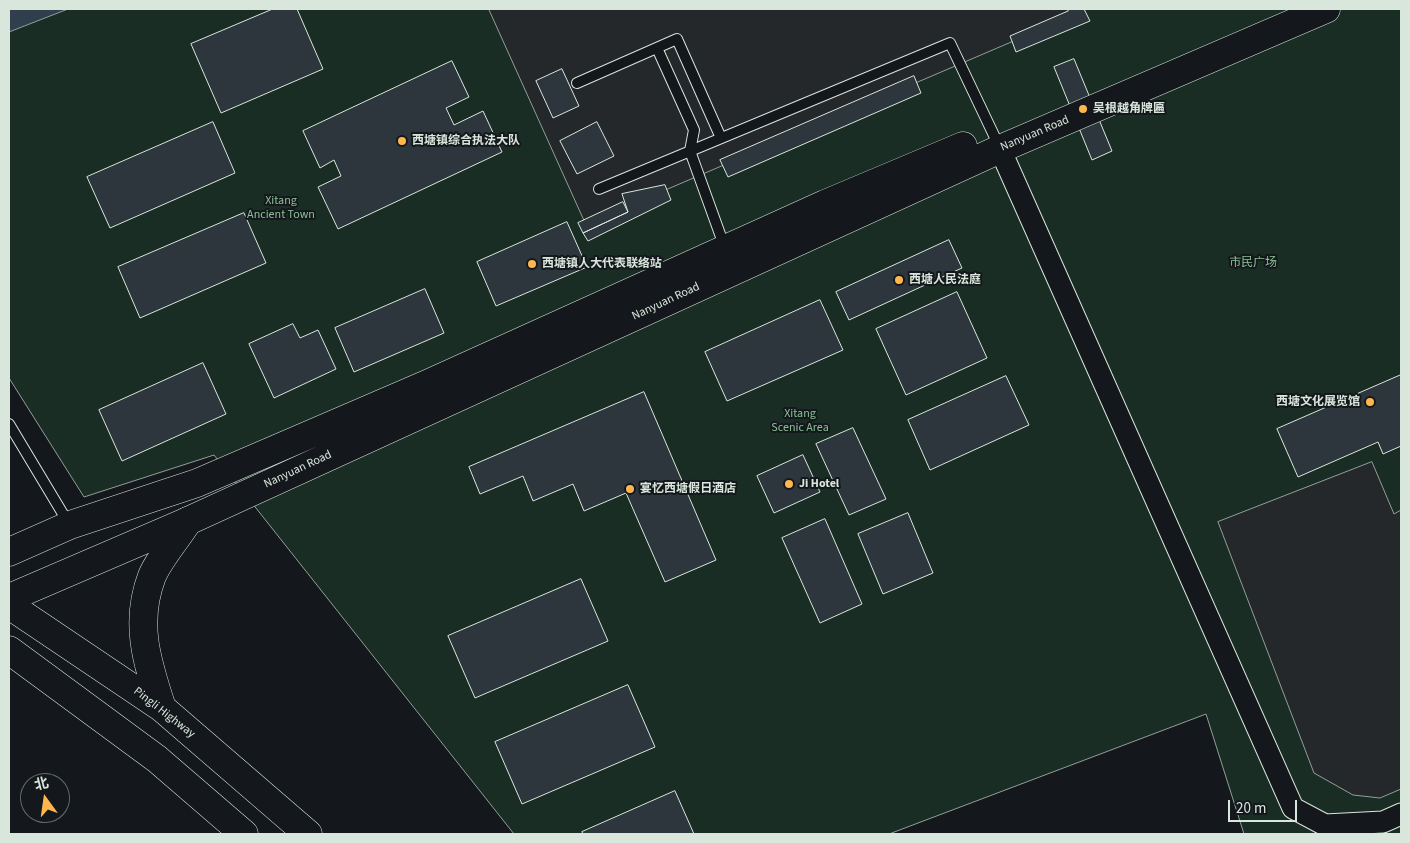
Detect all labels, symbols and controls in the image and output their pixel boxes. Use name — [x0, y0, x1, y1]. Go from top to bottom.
place label: 吴根越角牌匾 — [1093, 102, 1165, 116]
marker: 吴根越角牌匾 — [1077, 103, 1089, 115]
street label: Nanyuan Road — [998, 113, 1072, 155]
place label: 西塘镇综合执法大队 — [412, 134, 520, 148]
marker: 西塘镇综合执法大队 — [396, 135, 408, 147]
park label: Xitang Ancient Town — [247, 194, 315, 222]
park label: 市民广场 — [1229, 256, 1277, 270]
place label: 西塘镇人大代表联络站 — [542, 257, 662, 271]
marker: 西塘镇人大代表联络站 — [526, 258, 538, 270]
place label: 西塘人民法庭 — [909, 273, 981, 287]
marker: 西塘人民法庭 — [893, 274, 905, 286]
street label: Nanyuan Road — [630, 280, 702, 324]
place label: 西塘文化展览馆 — [1276, 395, 1360, 409]
marker: 西塘文化展览馆 — [1364, 396, 1376, 408]
park label: Xitang Scenic Area — [771, 407, 829, 435]
street label: Nanyuan Road — [262, 448, 334, 492]
place label: Ji Hotel — [799, 477, 839, 491]
marker: Ji Hotel — [783, 478, 795, 490]
place label: 宴忆西塘假日酒店 — [640, 482, 736, 496]
marker: 宴忆西塘假日酒店 — [624, 483, 636, 495]
street label: Pingli Highway — [130, 684, 198, 742]
north arrow — [20, 773, 70, 823]
text: 北 — [32, 773, 51, 796]
scale bar — [1230, 790, 1299, 822]
text: 20 m — [1236, 798, 1266, 819]

